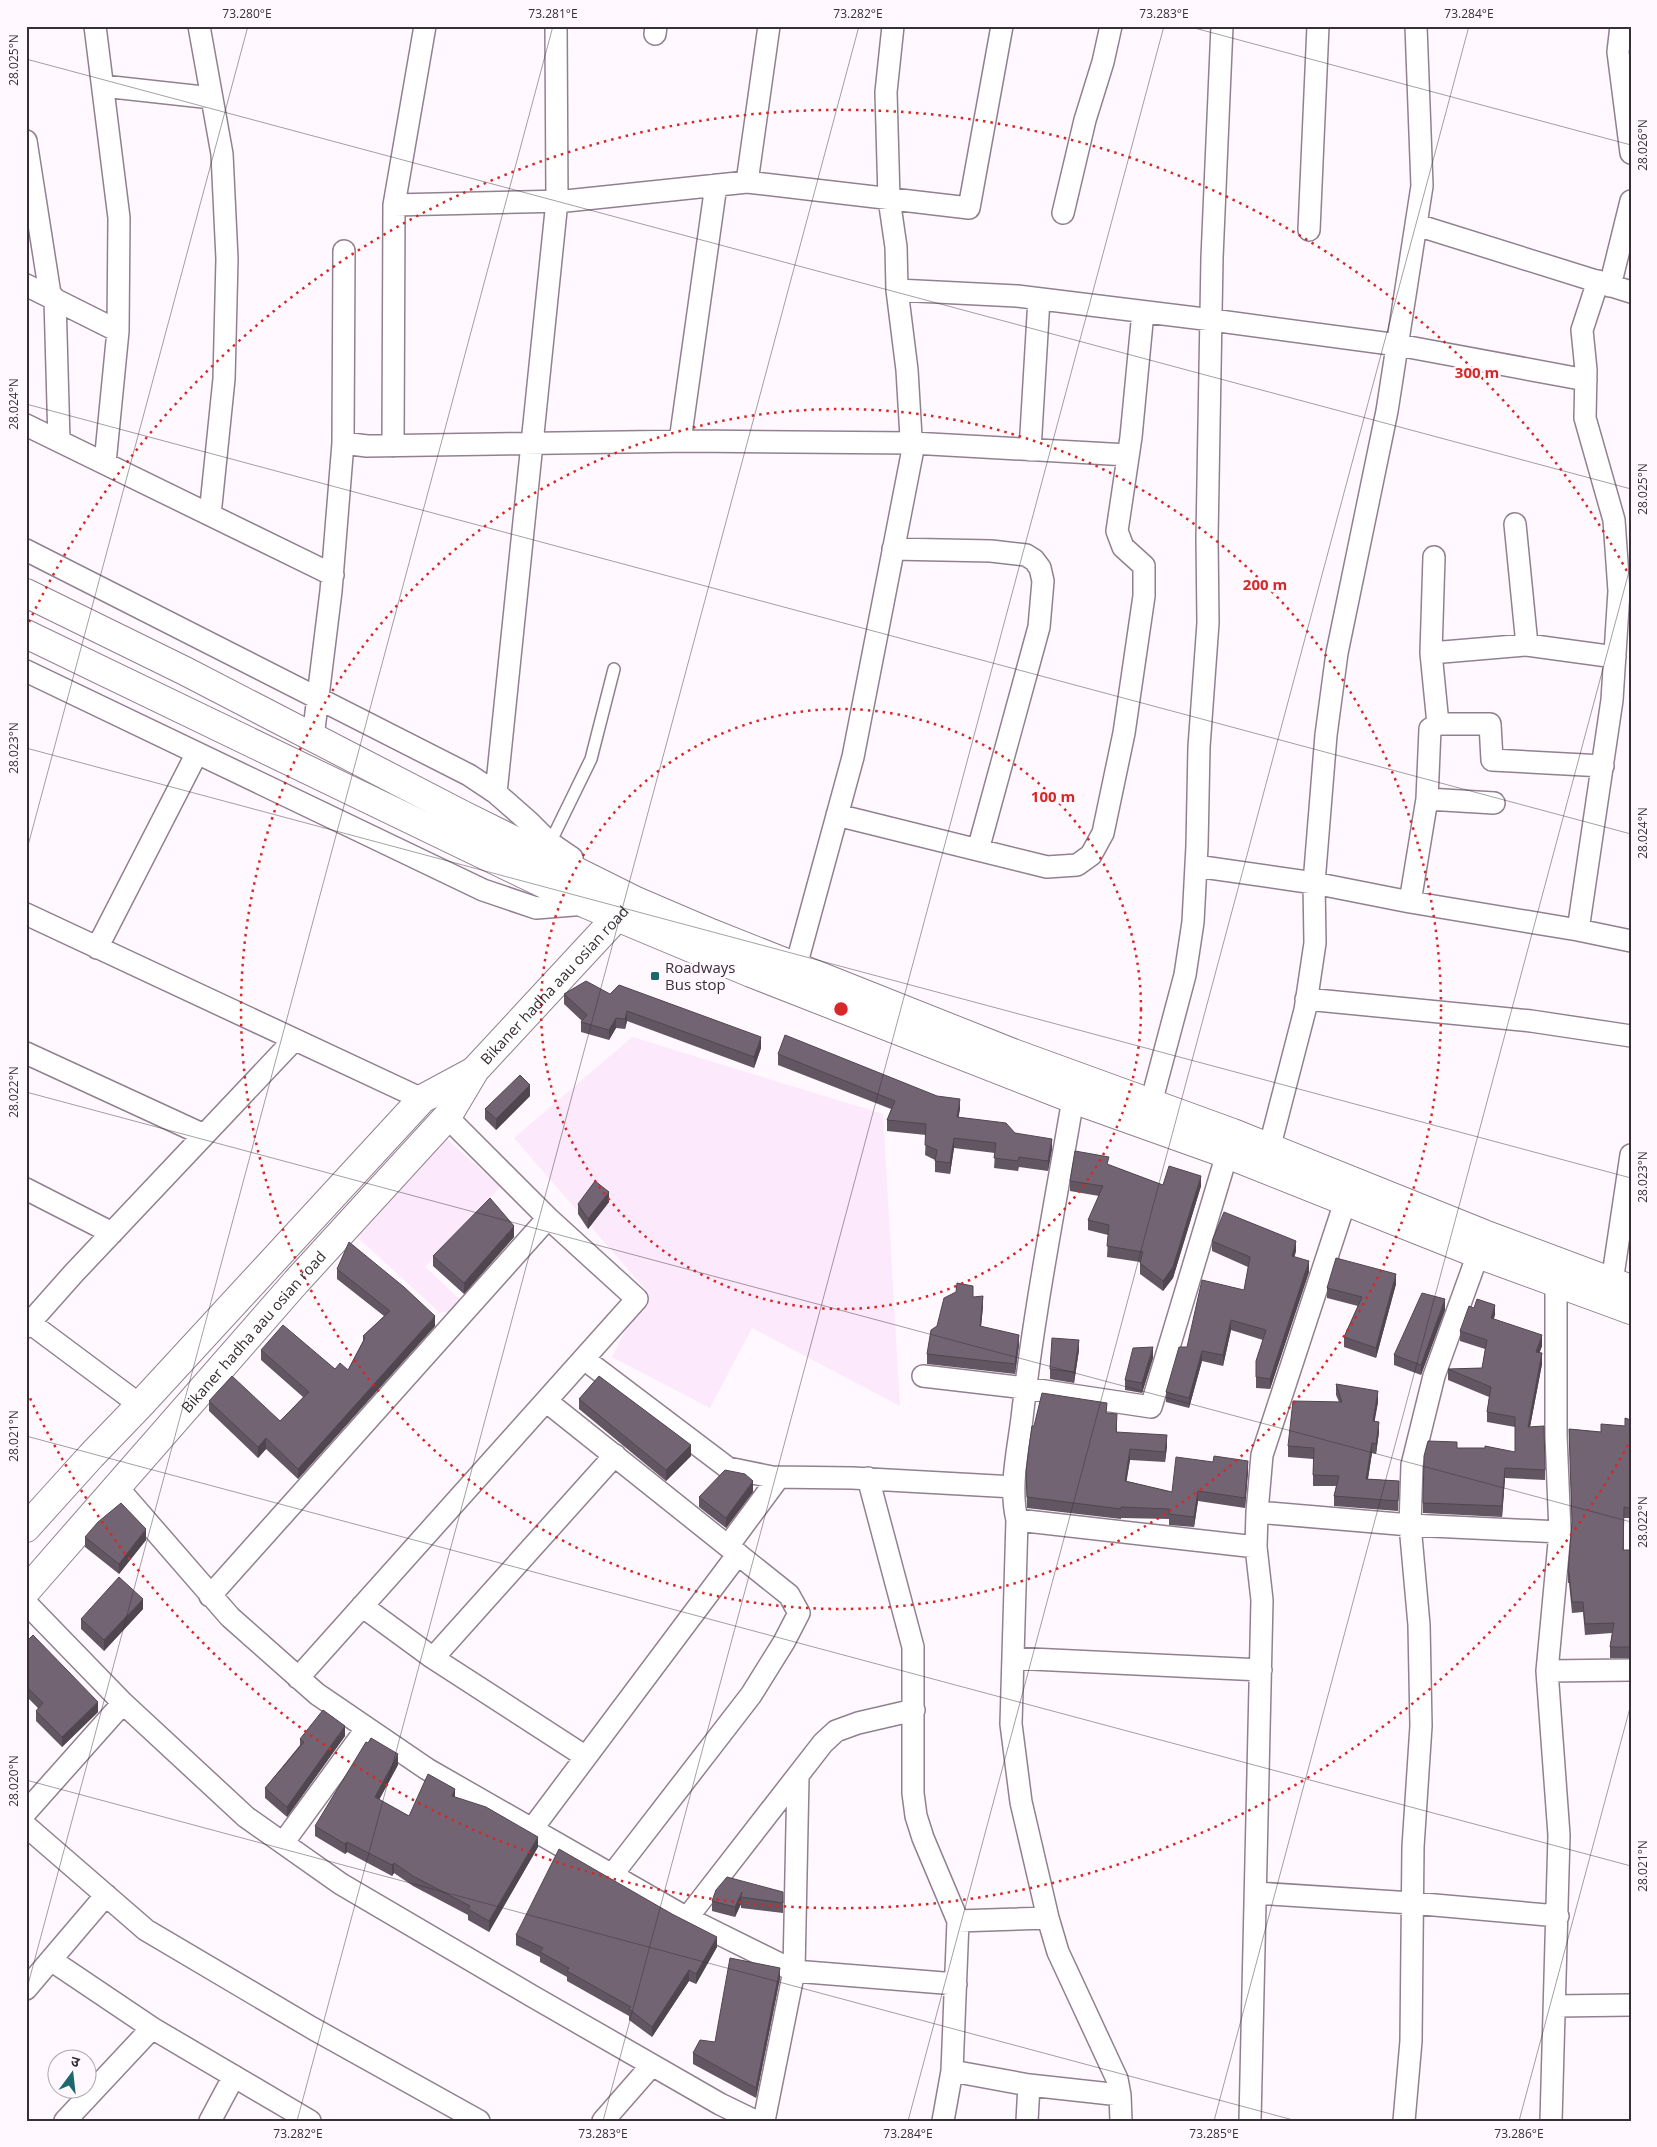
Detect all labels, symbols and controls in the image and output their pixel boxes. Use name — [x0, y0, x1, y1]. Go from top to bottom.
text: 73.280°E — [222, 5, 272, 22]
text: 73.281°E — [528, 5, 578, 22]
text: 73.282°E — [833, 5, 883, 22]
text: 73.283°E — [1139, 5, 1189, 22]
text: 73.284°E — [1444, 5, 1494, 22]
text: 28.025°N — [5, 34, 22, 86]
text: 28.026°N — [1634, 119, 1651, 171]
text: 300 m — [1455, 362, 1499, 382]
text: 28.024°N — [5, 378, 22, 430]
text: 28.025°N — [1634, 463, 1651, 515]
text: 200 m — [1243, 574, 1287, 594]
text: 28.023°N — [5, 722, 22, 774]
text: 100 m — [1031, 786, 1075, 806]
text: 28.024°N — [1634, 807, 1651, 859]
street label: Bikaner hadha aau osian road — [475, 901, 633, 1068]
place label: Roadways Bus stop — [665, 957, 735, 994]
marker: Roadways Bus stop — [649, 970, 661, 982]
centre of rings — [832, 1000, 850, 1018]
text: 28.022°N — [5, 1066, 22, 1118]
text: 28.023°N — [1634, 1151, 1651, 1203]
street label: Bikaner hadha aau osian road — [177, 1246, 330, 1417]
text: 28.021°N — [5, 1410, 22, 1462]
text: 28.022°N — [1634, 1496, 1651, 1548]
text: 28.020°N — [5, 1755, 22, 1807]
text: 28.021°N — [1634, 1840, 1651, 1892]
north arrow — [48, 2050, 98, 2100]
text: उ — [69, 2051, 83, 2071]
text: 73.282°E — [273, 2125, 323, 2142]
text: 73.283°E — [578, 2125, 628, 2142]
text: 73.284°E — [883, 2125, 933, 2142]
text: 73.285°E — [1189, 2125, 1239, 2142]
text: 73.286°E — [1494, 2125, 1544, 2142]

